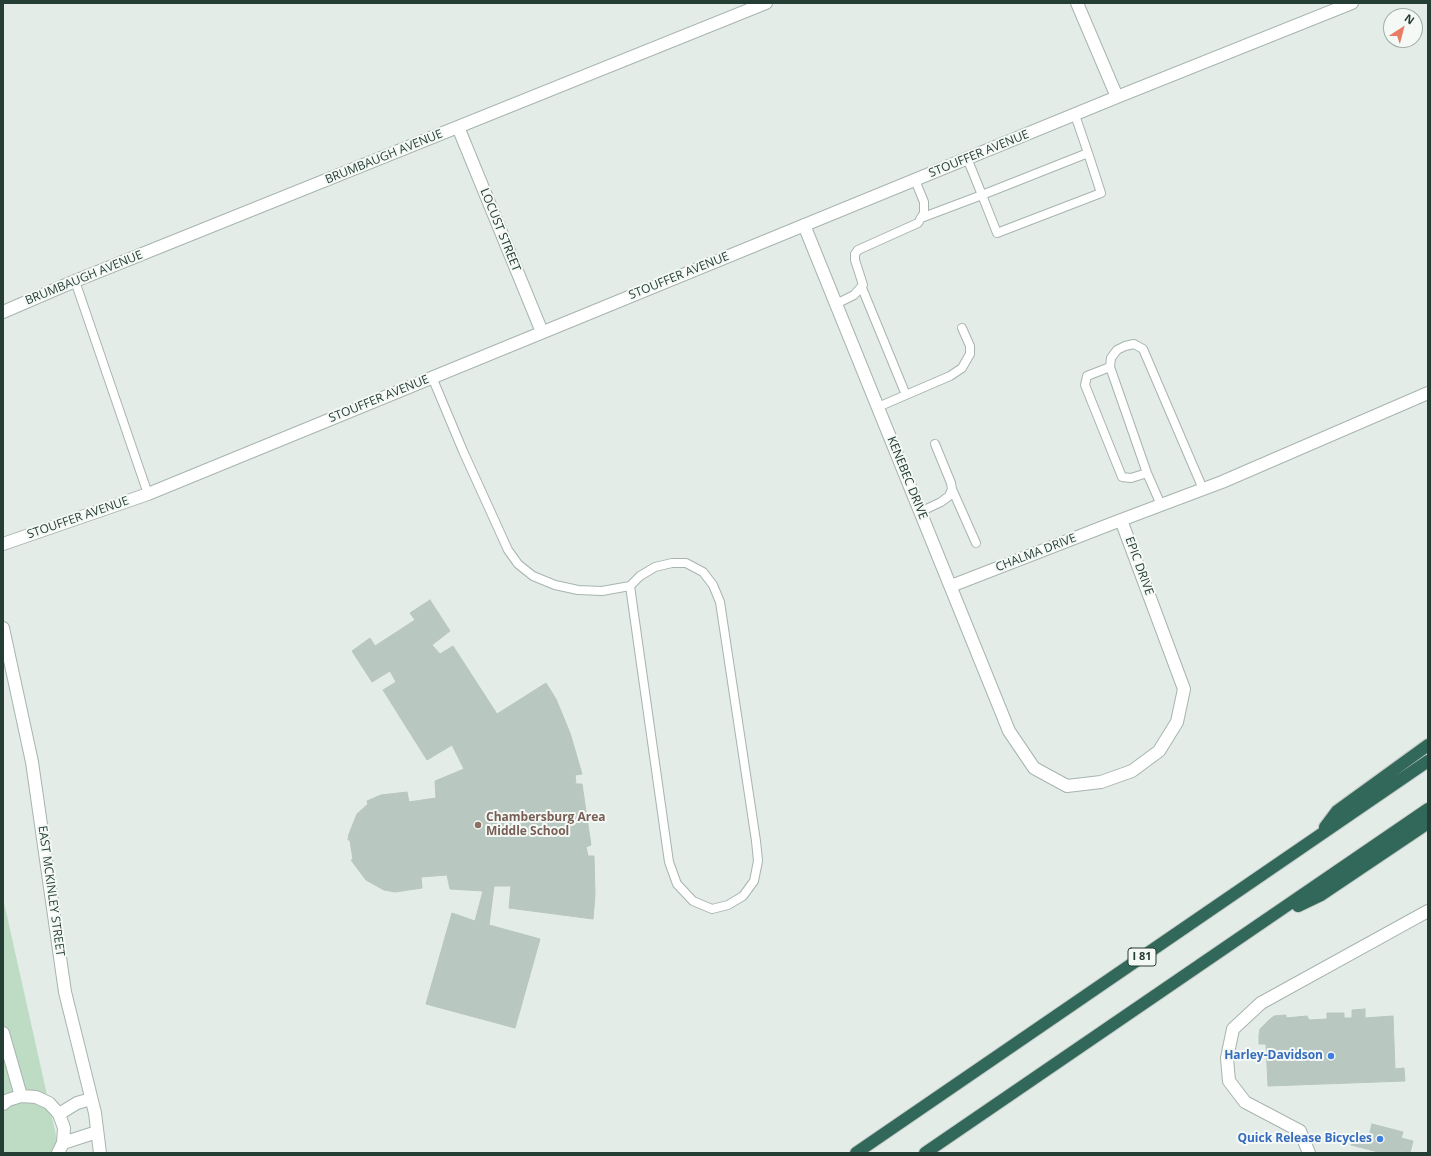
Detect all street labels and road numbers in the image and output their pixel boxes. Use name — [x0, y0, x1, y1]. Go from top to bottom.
street label: BRUMBAUGH AVENUE — [323, 127, 445, 187]
street label: STOUFFER AVENUE — [927, 127, 1031, 181]
street label: LOCUST STREET — [477, 186, 523, 274]
street label: BRUMBAUGH AVENUE — [23, 248, 145, 308]
street label: STOUFFER AVENUE — [627, 249, 731, 303]
street label: STOUFFER AVENUE — [327, 372, 431, 426]
street label: KENEBEC DRIVE — [884, 434, 930, 522]
street label: STOUFFER AVENUE — [25, 494, 131, 542]
street label: CHALMA DRIVE — [994, 531, 1078, 575]
street label: EPIC DRIVE — [1122, 535, 1156, 597]
street label: EAST MCKINLEY STREET — [35, 825, 67, 957]
road number: I 81 — [1128, 948, 1156, 966]

